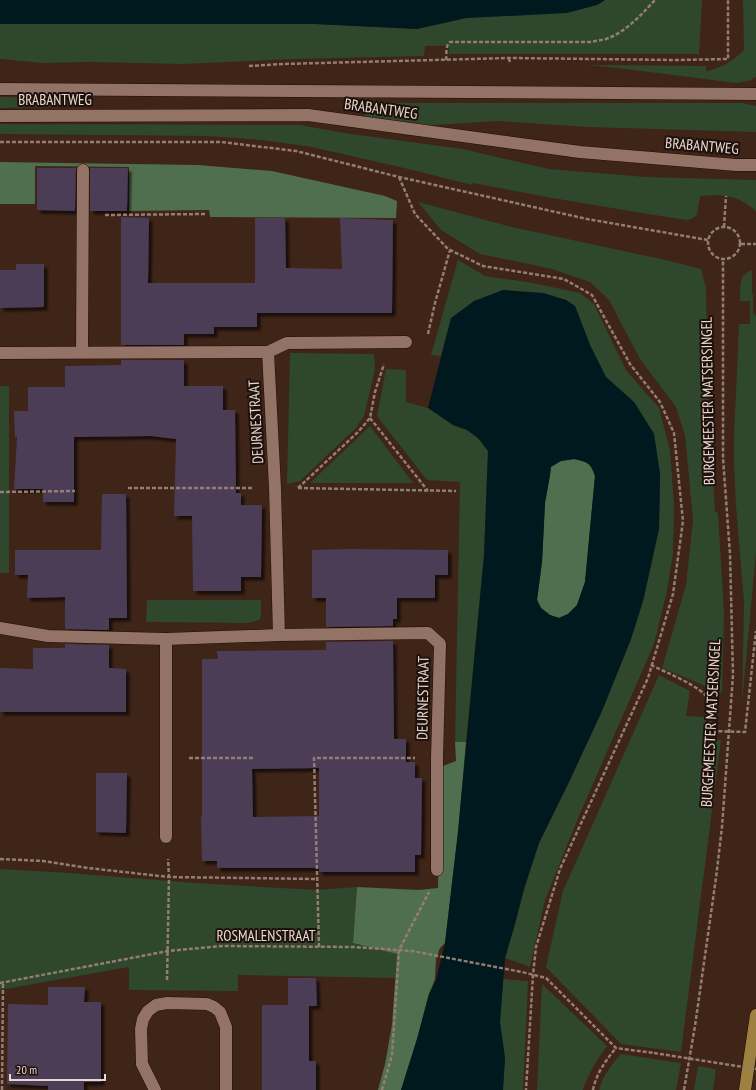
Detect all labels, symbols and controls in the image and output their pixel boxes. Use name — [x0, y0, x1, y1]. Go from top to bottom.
street label: BRABANTWEG — [18, 90, 92, 109]
street label: BRABANTWEG — [343, 94, 419, 123]
street label: BRABANTWEG — [664, 133, 740, 158]
street label: BURGEMEESTER MATSERSINGEL — [697, 316, 718, 485]
street label: DEURNESTRAAT — [244, 379, 267, 464]
street label: BURGEMEESTER MATSERSINGEL — [697, 638, 724, 808]
street label: DEURNESTRAAT — [412, 656, 433, 740]
street label: ROSMALENSTRAAT — [217, 926, 316, 945]
scale bar — [10, 1056, 105, 1082]
text: 20 m — [16, 1062, 37, 1077]

